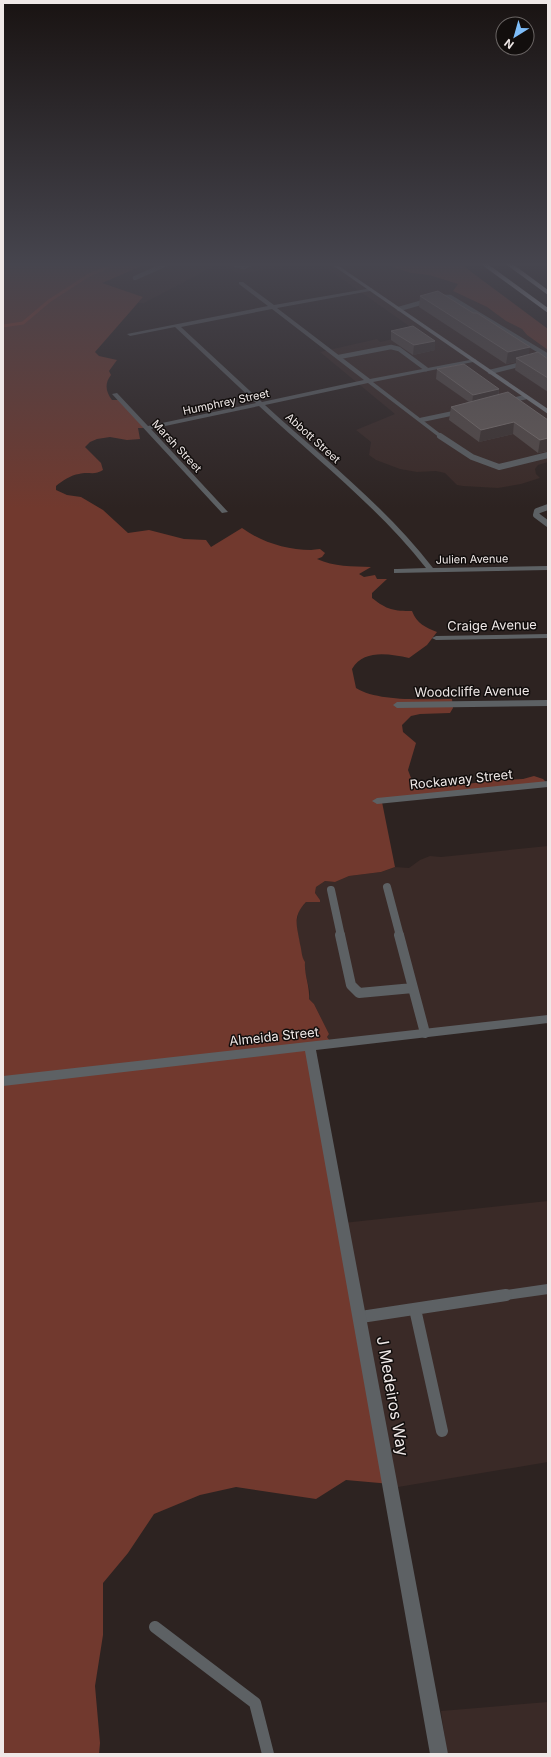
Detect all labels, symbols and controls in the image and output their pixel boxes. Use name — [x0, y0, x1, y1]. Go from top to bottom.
north arrow — [495, 16, 535, 56]
text: N — [501, 36, 517, 52]
street label: Humphrey Street — [181, 386, 271, 418]
street label: Abbott Street — [283, 410, 344, 466]
street label: Marsh Street — [149, 417, 205, 475]
street label: Julien Avenue — [436, 551, 508, 567]
street label: Craige Avenue — [447, 616, 537, 634]
street label: Woodcliffe Avenue — [414, 682, 530, 700]
street label: Rockaway Street — [409, 766, 513, 792]
street label: Almeida Street — [228, 1023, 320, 1049]
street label: J Medeiros Way — [373, 1334, 413, 1458]

